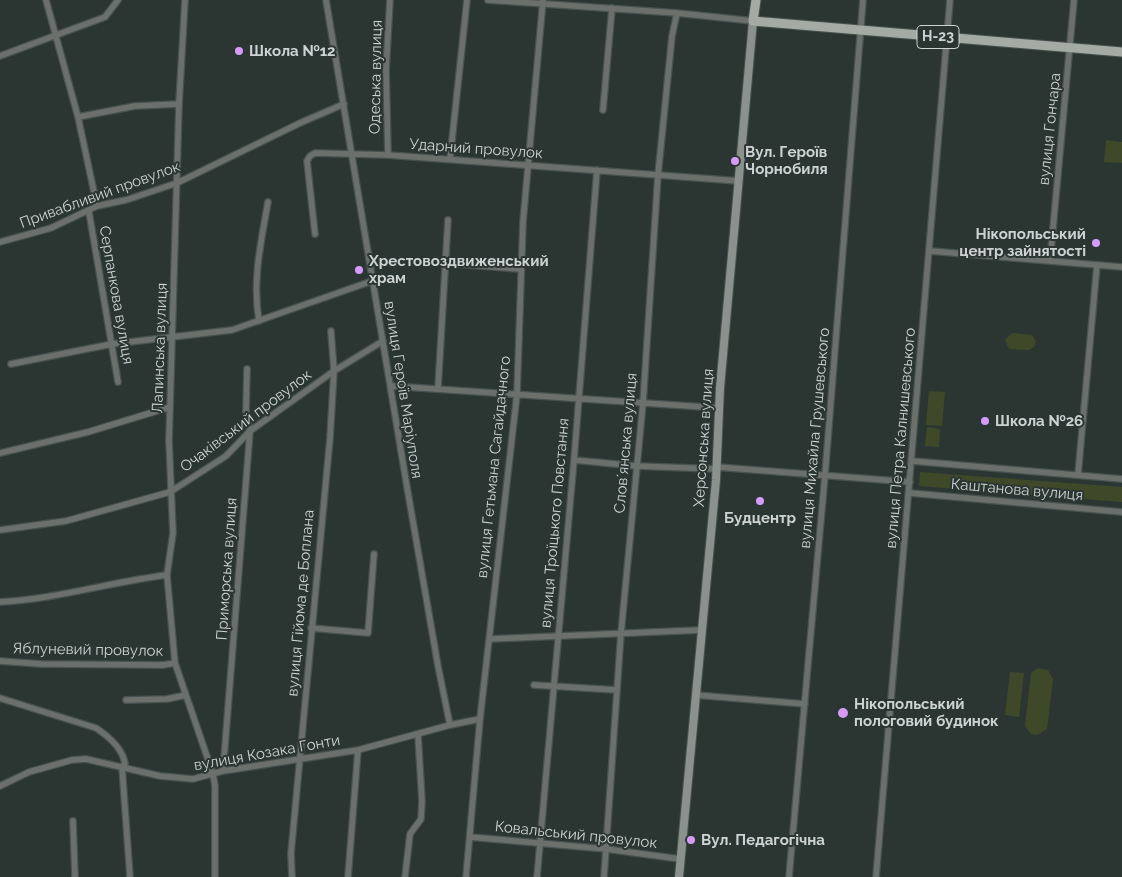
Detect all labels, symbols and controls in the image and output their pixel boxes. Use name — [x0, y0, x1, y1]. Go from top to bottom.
street label: Одеська вулиця — [366, 20, 386, 134]
road number: Н-23 — [917, 26, 959, 48]
place label: Школа №12 — [249, 42, 336, 60]
marker: Школа №12 — [233, 45, 245, 57]
street label: вулиця Гончара — [1035, 72, 1065, 186]
street label: Ударний провулок — [409, 135, 543, 163]
place label: Вул. Героїв Чорнобиля — [745, 143, 828, 178]
marker: Вул. Героїв Чорнобиля — [729, 155, 741, 167]
street label: Привабливий провулок — [17, 158, 183, 232]
street label: Серпанкова вулиця — [95, 224, 137, 366]
place label: Нікопольський центр зайнятості — [959, 225, 1086, 260]
marker: Нікопольський центр зайнятості — [1090, 237, 1102, 249]
place label: Хрестовоздвиженський храм — [369, 252, 549, 287]
marker: Хрестовоздвиженський храм — [353, 264, 365, 276]
street label: Лапинська вулиця — [149, 282, 171, 414]
street label: вулиця Героїв Маріуполя — [380, 300, 426, 480]
street label: вулиця Михайла Грушевського — [796, 327, 834, 549]
street label: вулиця Петра Калнишевського — [882, 327, 920, 549]
street label: вулиця Гетьмана Сагайдачного — [473, 355, 515, 579]
street label: Очаківський провулок — [177, 366, 315, 476]
street label: Херсонська вулиця — [690, 368, 718, 508]
street label: Словʼянська вулиця — [611, 372, 641, 514]
place label: Школа №26 — [995, 412, 1083, 430]
marker: Школа №26 — [979, 415, 991, 427]
street label: вулиця Троїцького Повстання — [537, 417, 573, 629]
street label: Каштанова вулиця — [950, 475, 1084, 505]
marker: Будцентр — [754, 495, 766, 507]
street label: Приморська вулиця — [213, 497, 241, 641]
street label: вулиця Гійома де Боплана — [284, 509, 318, 697]
place label: Будцентр — [724, 509, 796, 527]
street label: Яблуневий провулок — [13, 640, 163, 660]
place label: Нікопольський пологовий будинок — [854, 695, 999, 730]
marker: Нікопольський пологовий будинок — [836, 706, 850, 720]
street label: вулиця Козака Гонти — [192, 731, 342, 775]
street label: Ковальський провулок — [494, 818, 658, 852]
place label: Вул. Педагогічна — [701, 831, 825, 849]
marker: Вул. Педагогічна — [685, 834, 697, 846]

